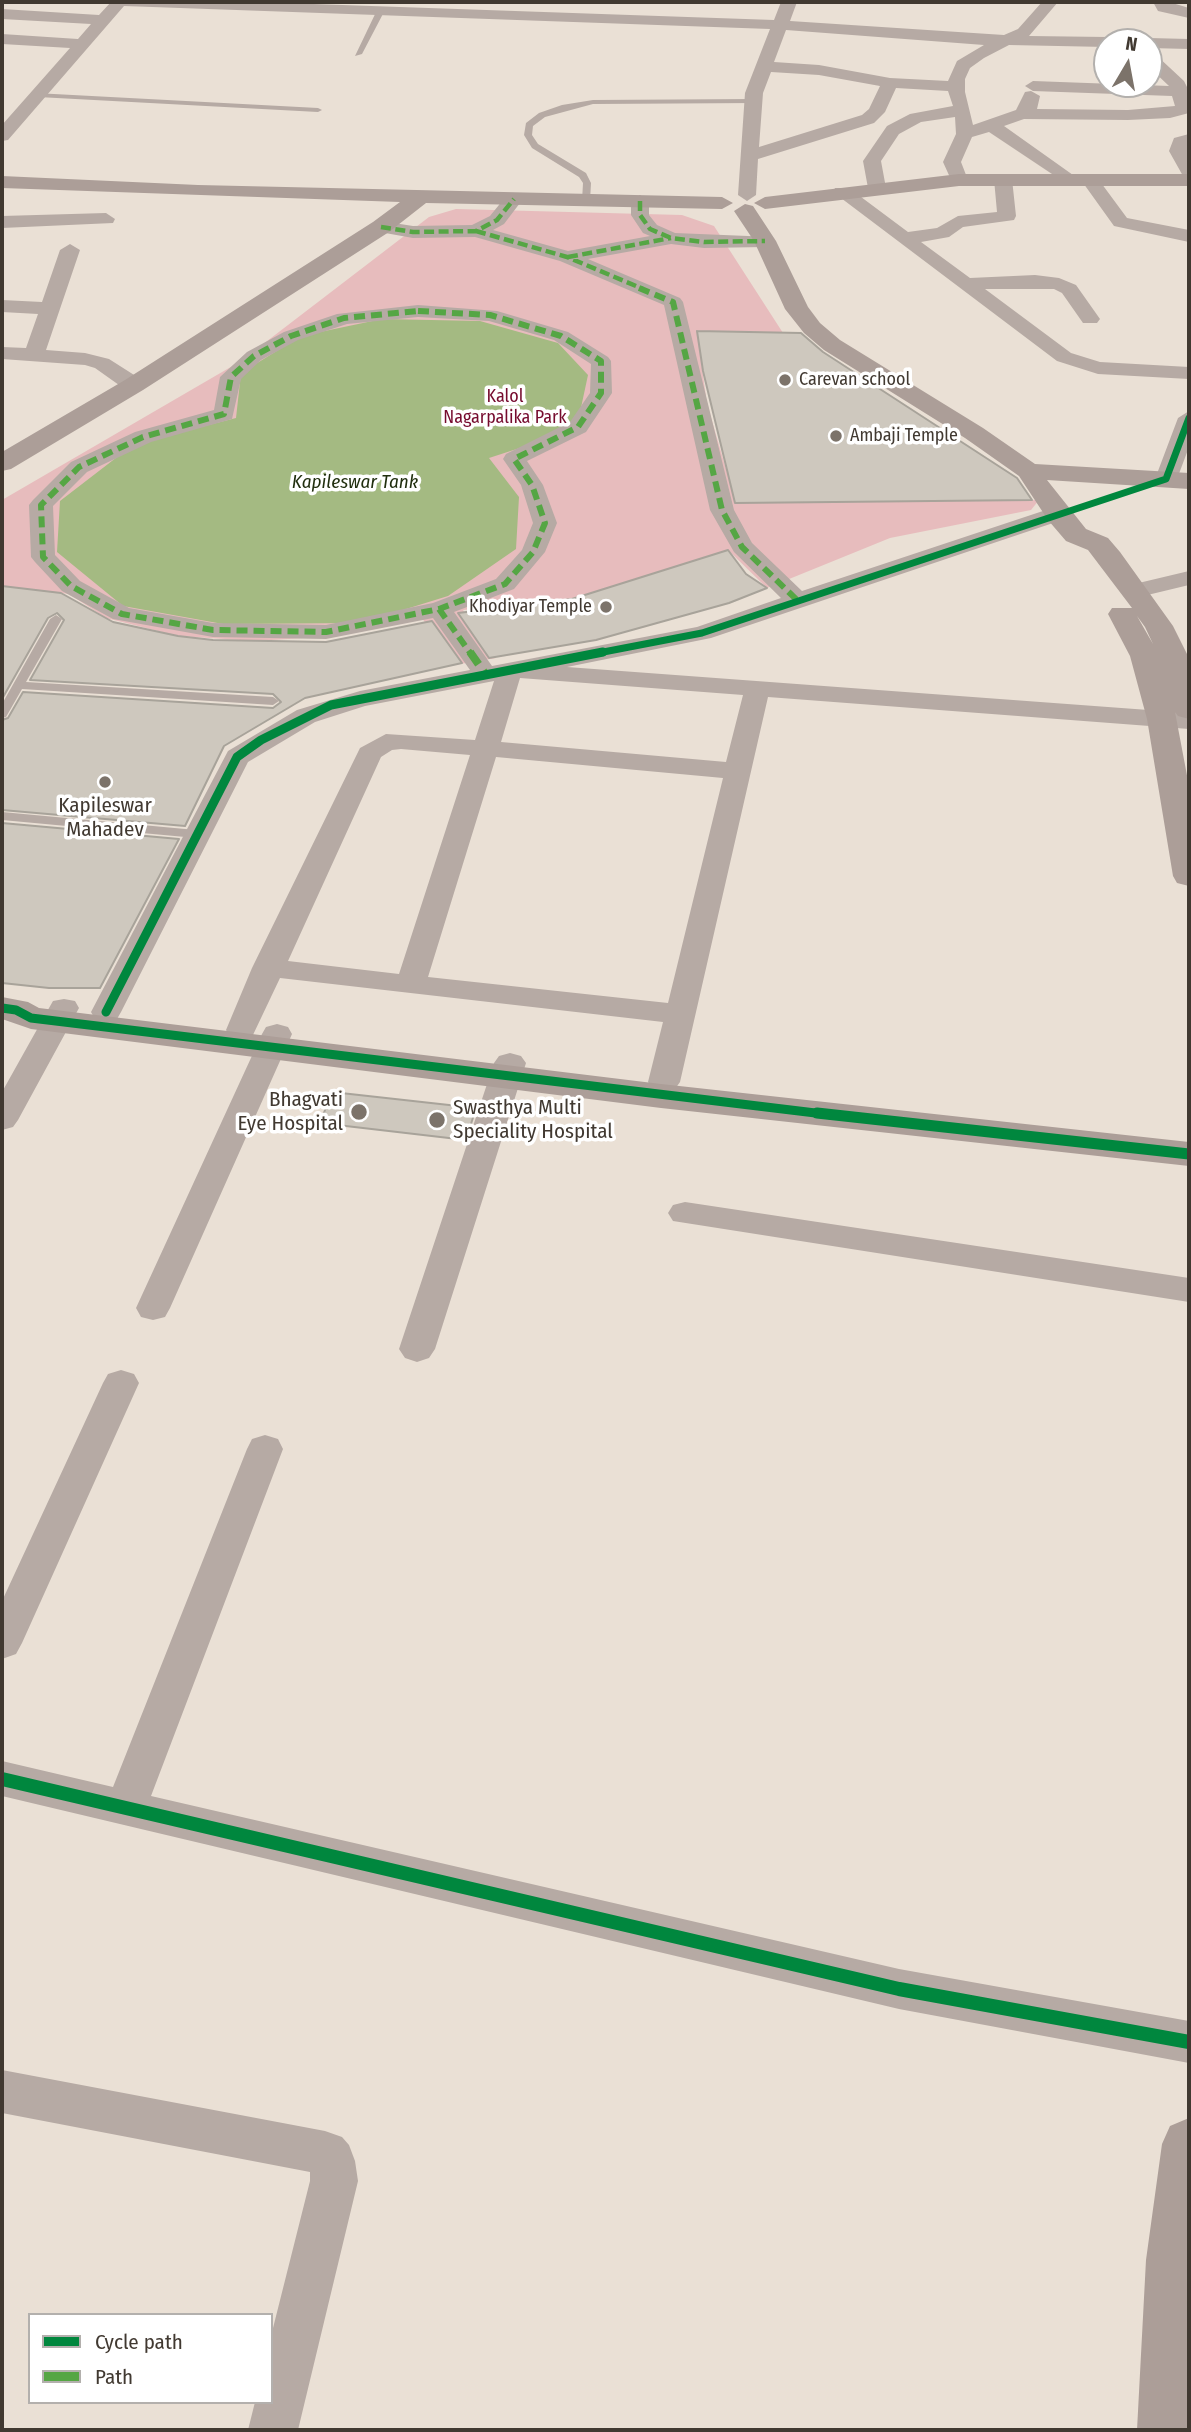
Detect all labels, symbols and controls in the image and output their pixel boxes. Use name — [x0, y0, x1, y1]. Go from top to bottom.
north arrow — [1093, 28, 1163, 98]
text: N — [1124, 31, 1139, 56]
place label: Carevan school — [799, 369, 910, 391]
marker: Carevan school — [777, 372, 793, 388]
park label: Kalol Nagarpalika Park — [443, 386, 567, 428]
place label: Ambaji Temple — [850, 425, 958, 447]
marker: Ambaji Temple — [828, 428, 844, 444]
water label: Kapileswar Tank — [292, 472, 418, 494]
place label: Khodiyar Temple — [469, 596, 592, 618]
marker: Khodiyar Temple — [598, 599, 614, 615]
marker: Kapileswar Mahadev — [97, 774, 113, 790]
place label: Kapileswar Mahadev — [58, 793, 152, 843]
place label: Bhagvati Eye Hospital — [237, 1087, 343, 1137]
place label: Swasthya Multi Speciality Hospital — [453, 1095, 613, 1145]
marker: Bhagvati Eye Hospital — [349, 1102, 369, 1122]
marker: Swasthya Multi Speciality Hospital — [427, 1110, 447, 1130]
legend — [28, 2313, 273, 2404]
text: Cycle path — [95, 2329, 183, 2355]
text: Path — [95, 2364, 133, 2390]

